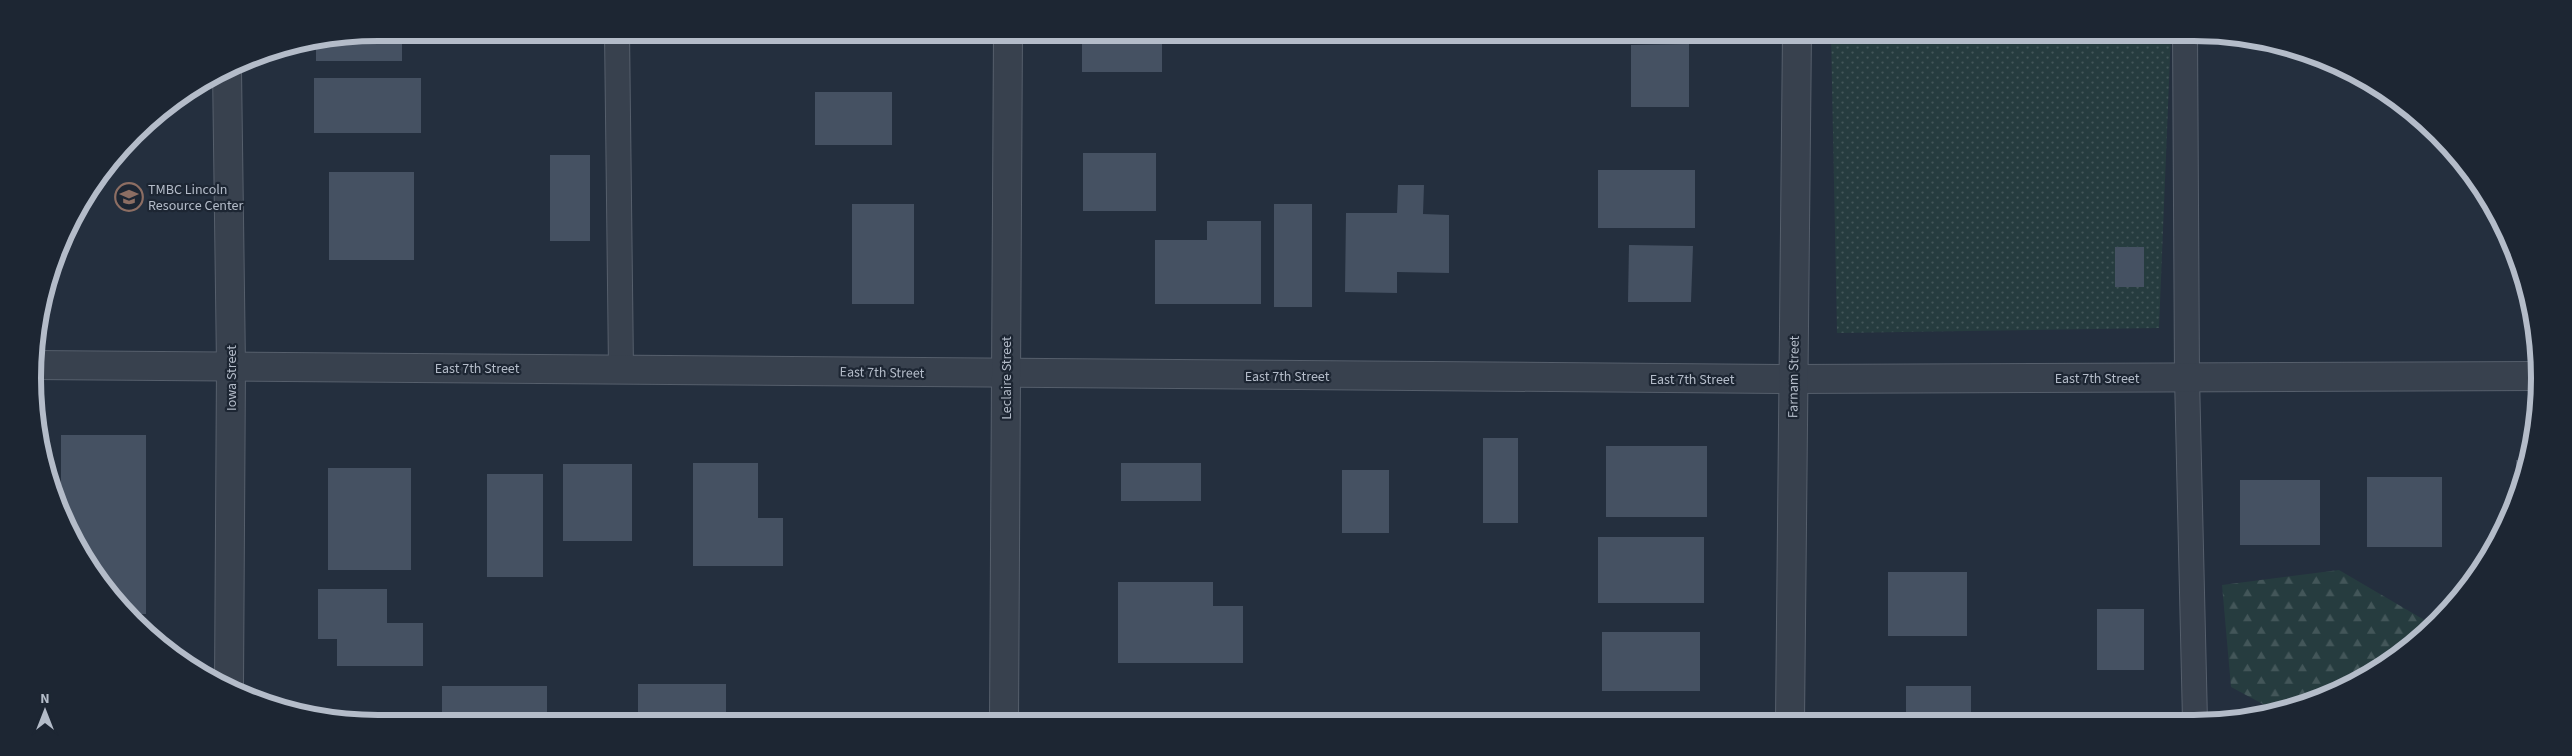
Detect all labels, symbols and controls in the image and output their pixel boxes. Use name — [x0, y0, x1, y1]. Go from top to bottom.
place label: TMBC Lincoln Resource Center — [148, 180, 243, 216]
school or university icon: TMBC Lincoln Resource Center — [114, 182, 144, 212]
street label: Farnam Street — [1783, 335, 1805, 418]
street label: Leclaire Street — [997, 336, 1017, 420]
street label: Iowa Street — [222, 345, 242, 411]
street label: East 7th Street — [435, 359, 520, 379]
street label: East 7th Street — [839, 362, 925, 384]
street label: East 7th Street — [1245, 367, 1330, 387]
street label: East 7th Street — [2055, 369, 2140, 389]
street label: East 7th Street — [1650, 370, 1735, 390]
north arrow — [20, 686, 70, 736]
text: N — [40, 689, 50, 709]

